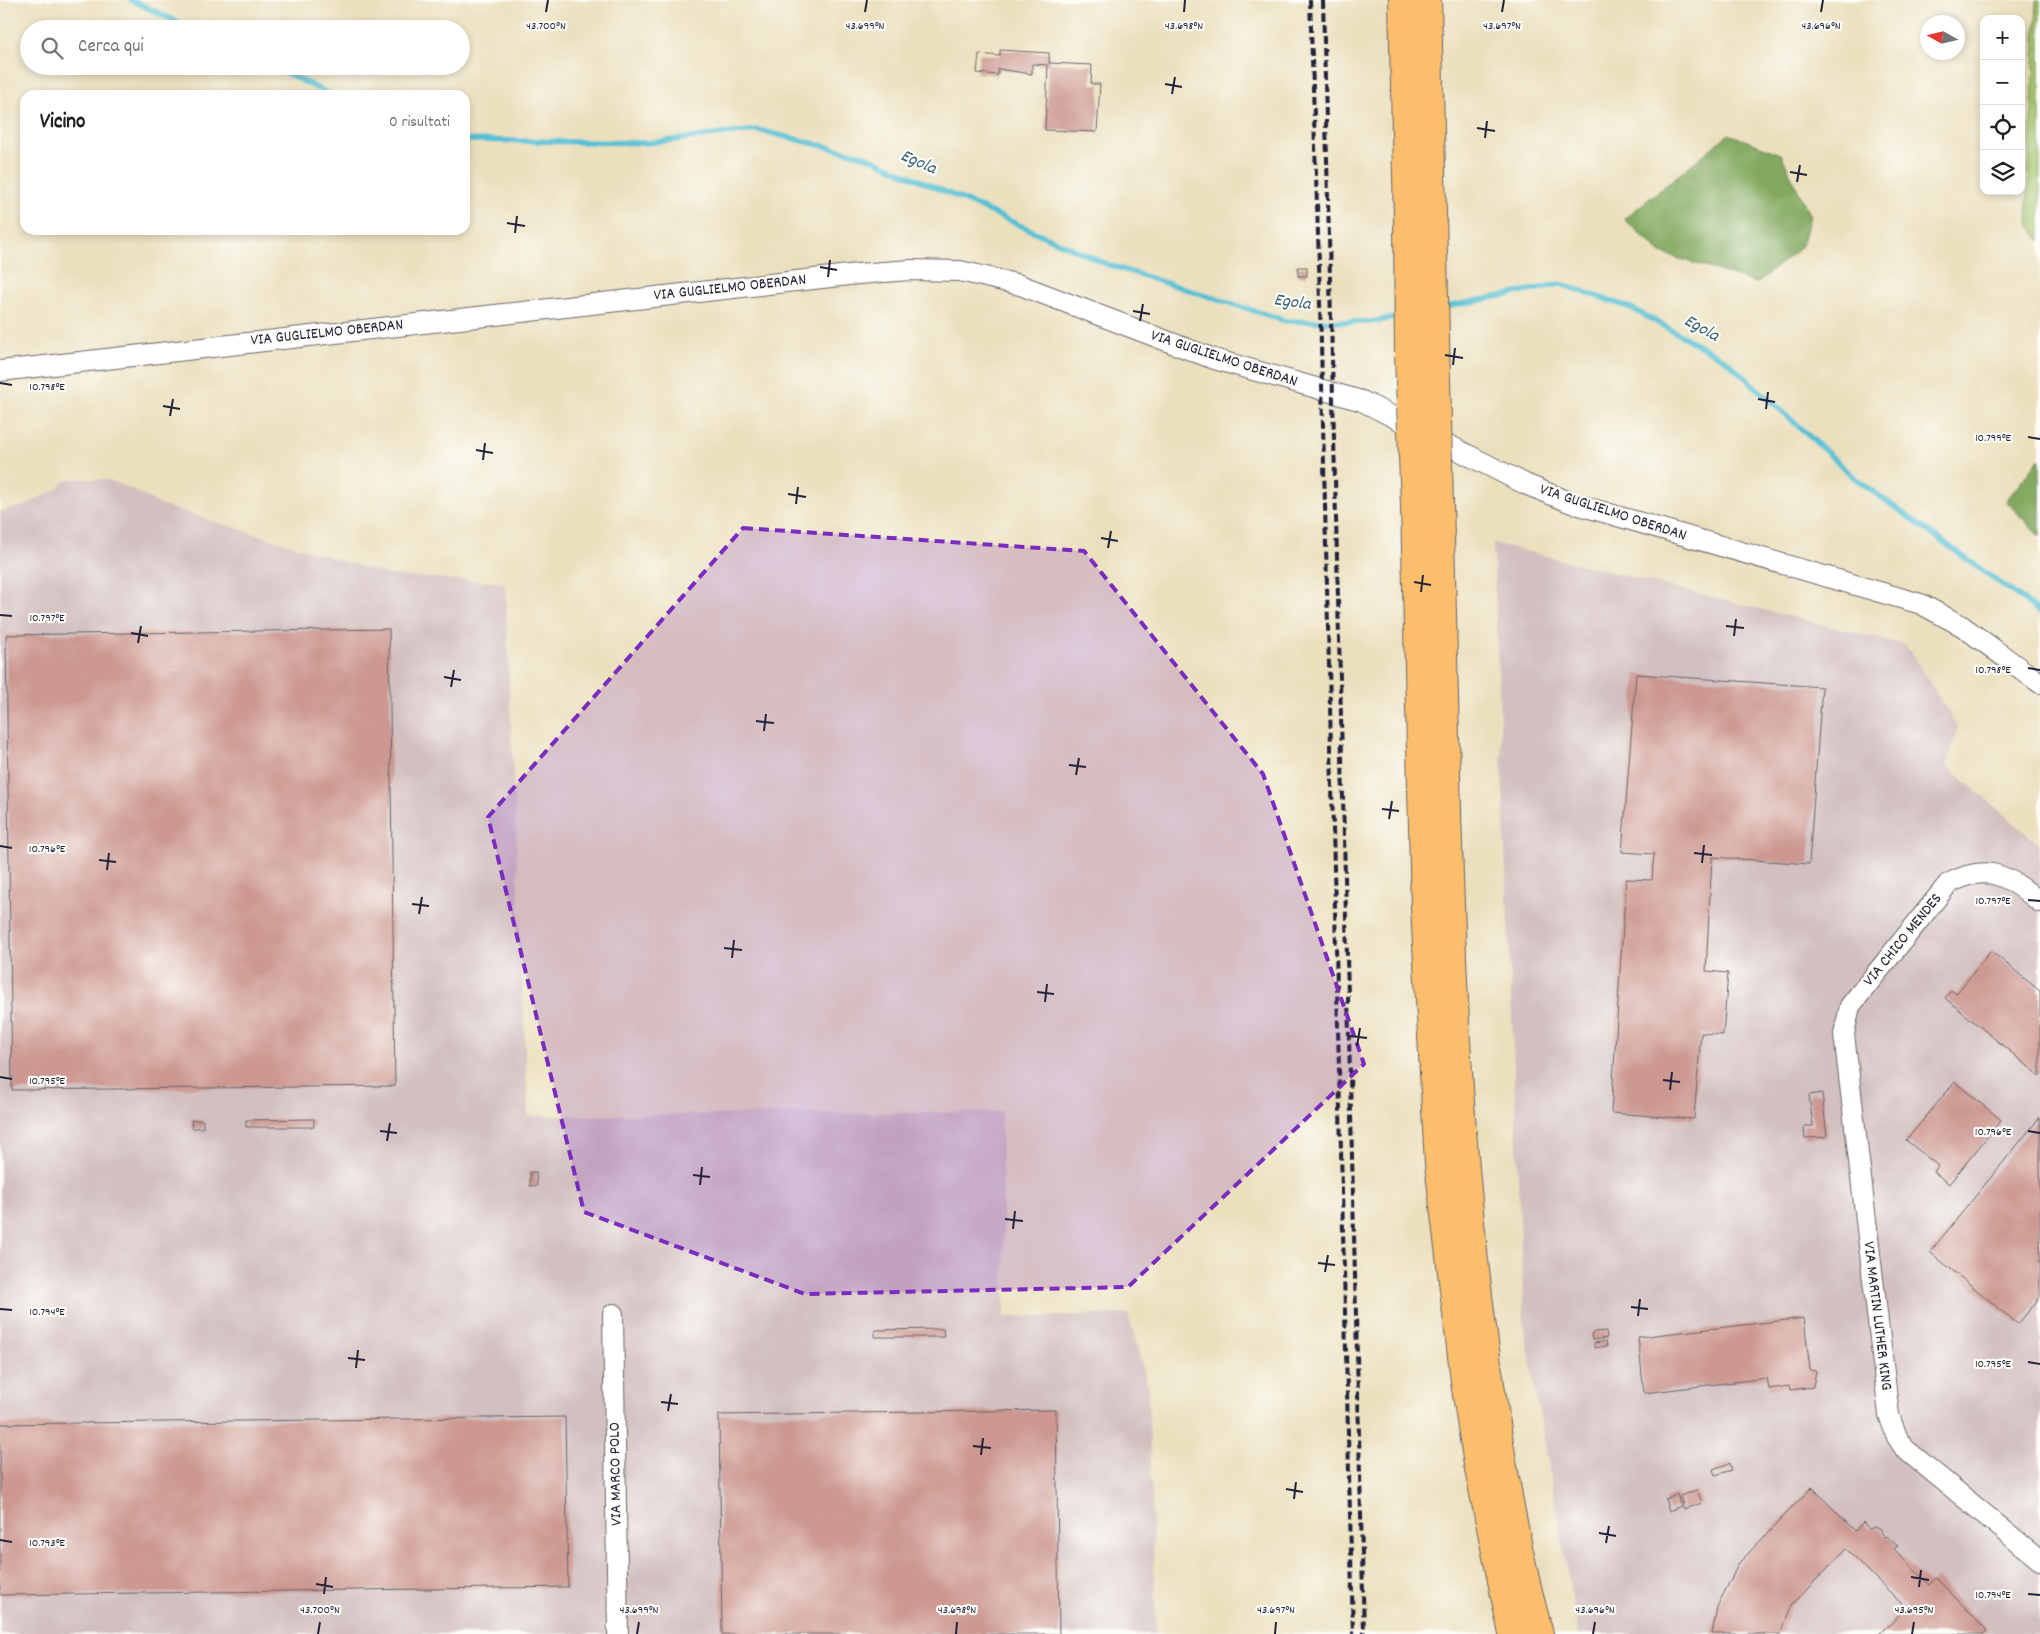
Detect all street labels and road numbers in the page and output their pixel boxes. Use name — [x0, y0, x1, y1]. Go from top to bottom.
street label: VIA GUGLIELMO OBERDAN — [653, 269, 807, 307]
street label: VIA GUGLIELMO OBERDAN — [250, 314, 404, 352]
street label: VIA GUGLIELMO OBERDAN — [1148, 324, 1300, 394]
street label: VIA GUGLIELMO OBERDAN — [1537, 478, 1689, 548]
street label: VIA CHICO MENDES — [1858, 888, 1948, 992]
street label: VIA MARTIN LUTHER KING — [1856, 1240, 1898, 1392]
street label: VIA MARCO POLO — [604, 1422, 628, 1526]

